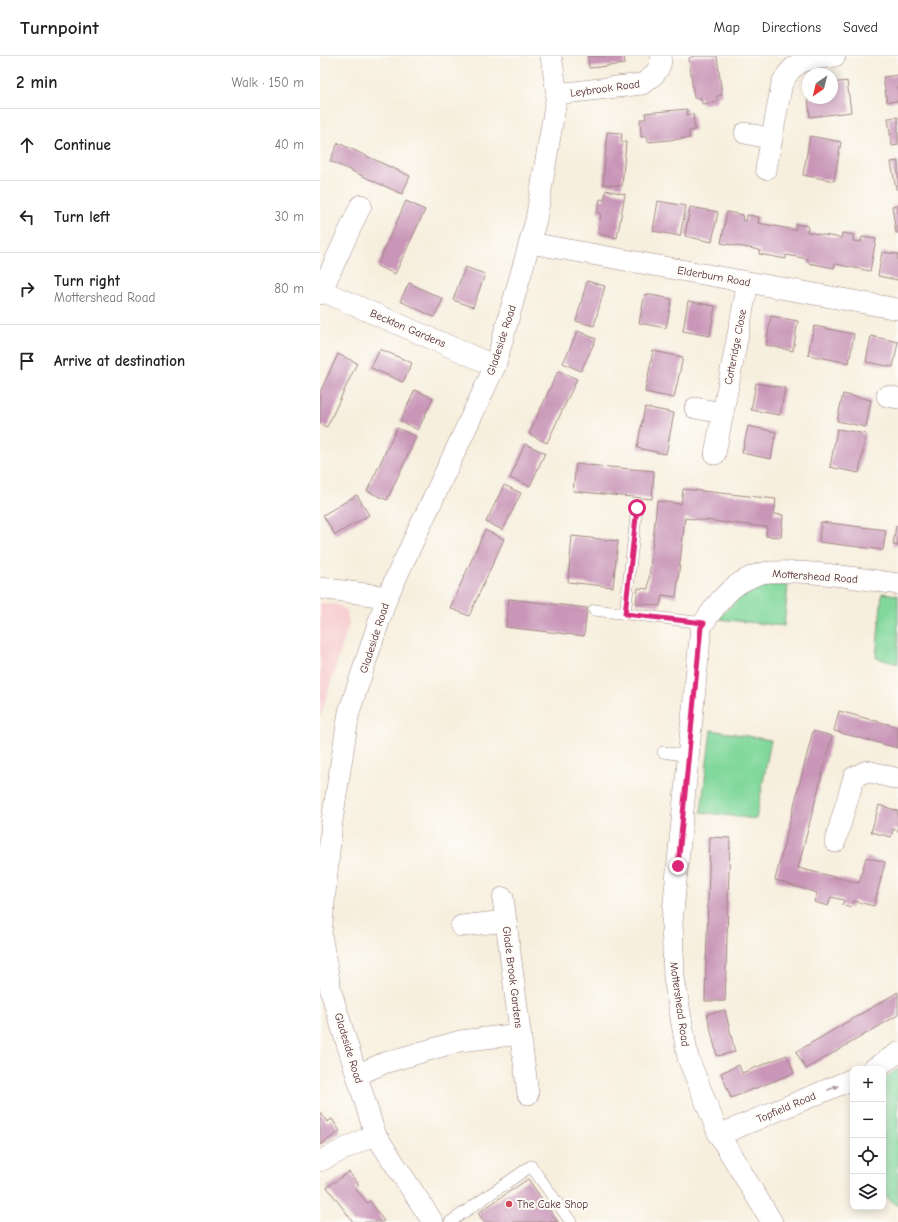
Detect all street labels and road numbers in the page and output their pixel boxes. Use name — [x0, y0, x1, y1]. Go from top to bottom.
street label: Leybrook Road — [569, 77, 641, 100]
street label: Elderburn Road — [676, 264, 752, 289]
street label: Gladeside Road — [484, 303, 519, 377]
street label: Beckton Gardens — [368, 307, 448, 350]
street label: Cotteridge Close — [722, 308, 749, 386]
street label: Mottershead Road — [772, 567, 858, 586]
street label: Gladeside Road — [357, 601, 392, 675]
street label: Glade Brook Gardens — [500, 926, 525, 1029]
street label: Mottershead Road — [667, 961, 692, 1048]
street label: Gladeside Road — [332, 1011, 365, 1085]
street label: Topfield Road — [755, 1089, 818, 1126]

